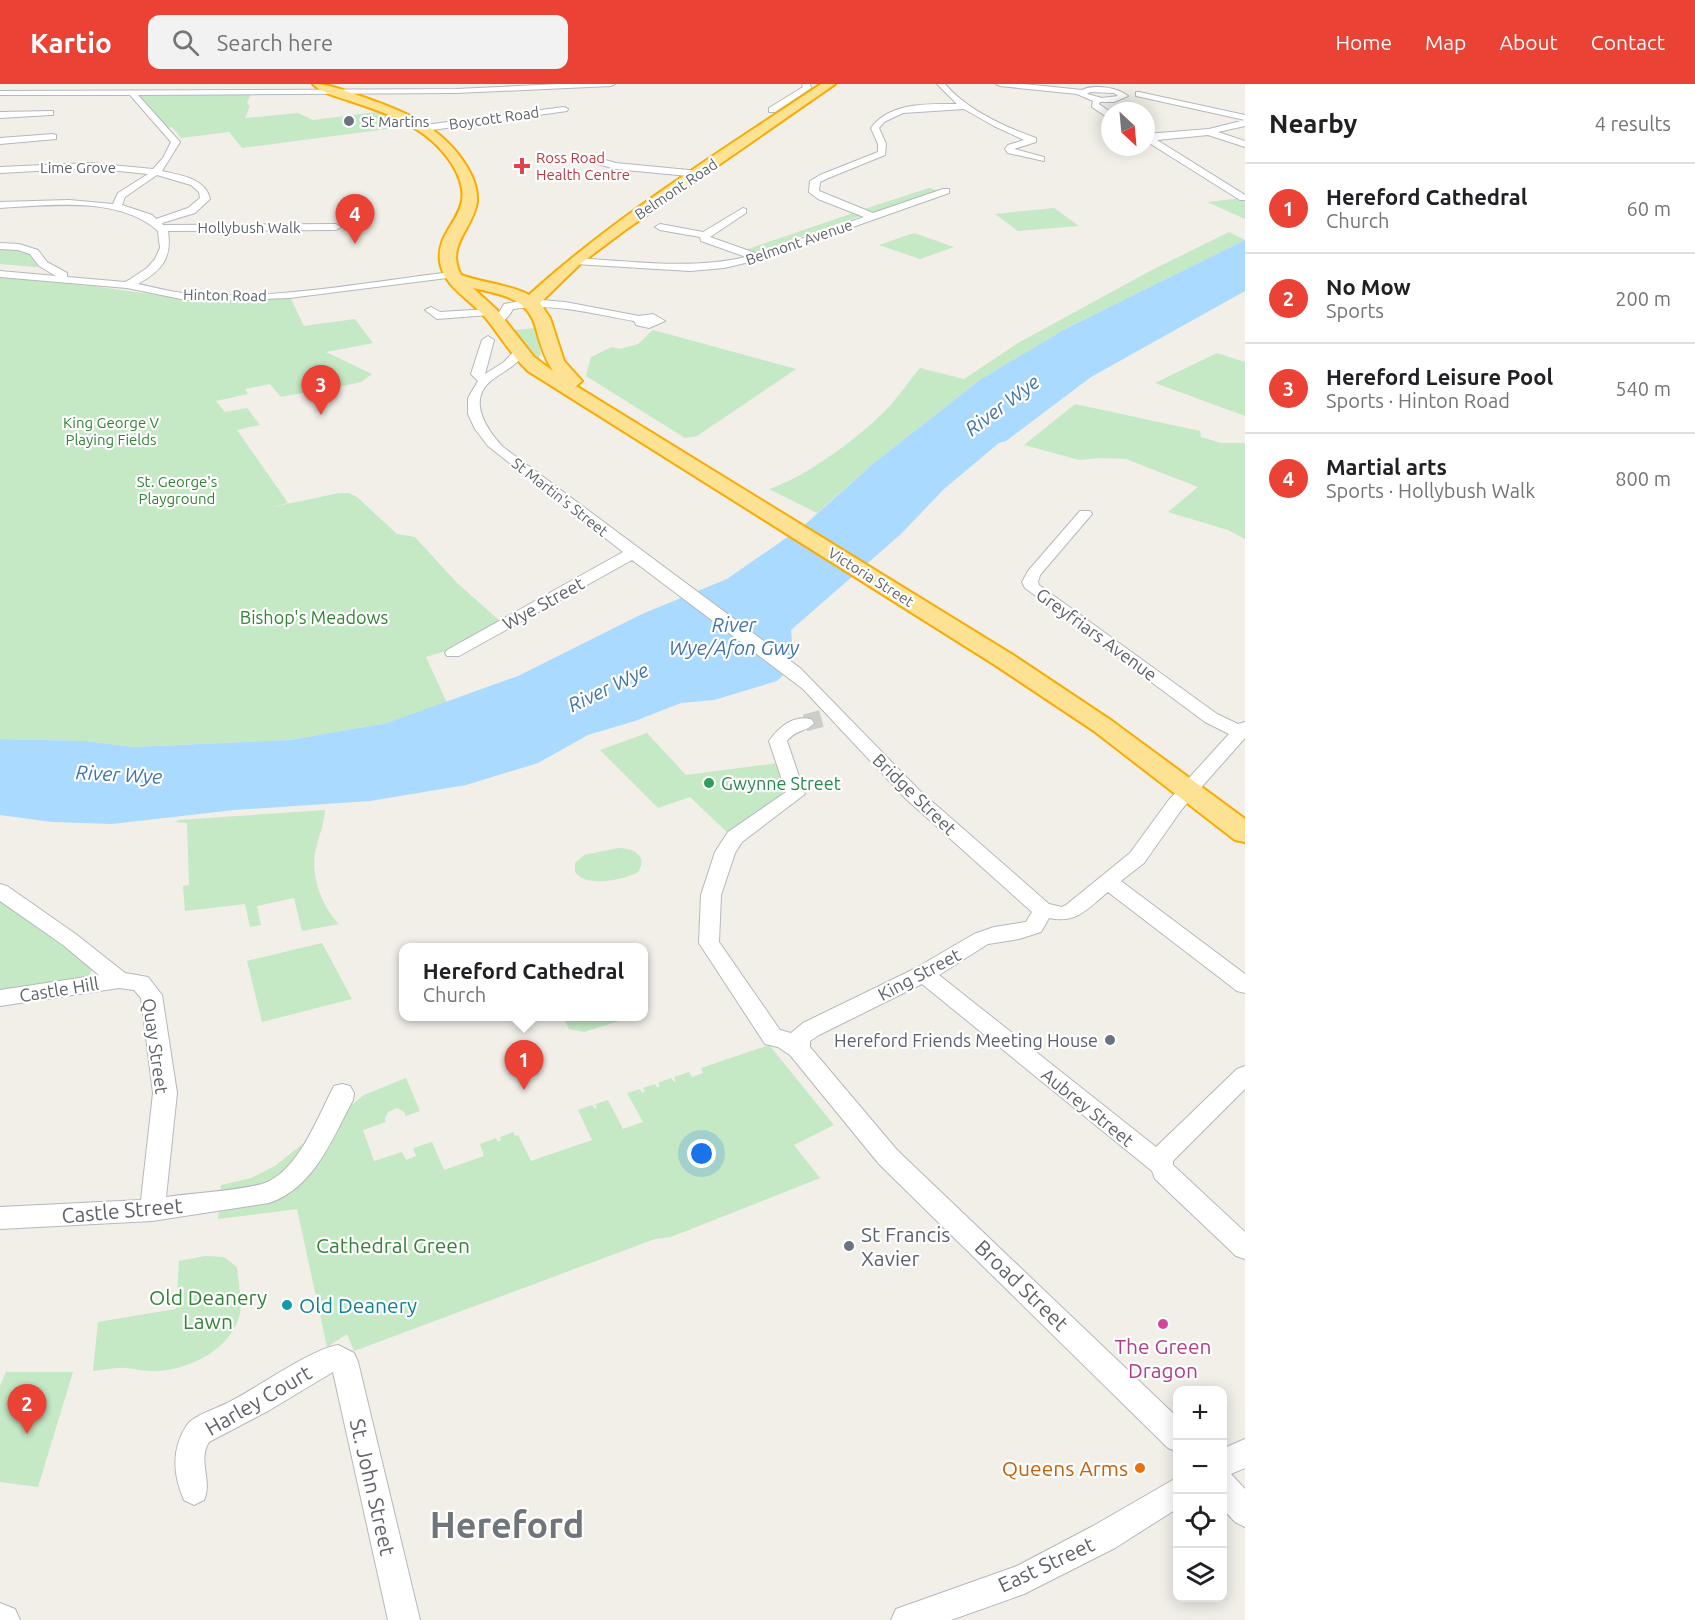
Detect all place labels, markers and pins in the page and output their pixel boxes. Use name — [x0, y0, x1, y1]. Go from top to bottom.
place label: St Martins — [361, 113, 429, 130]
marker: St Martins — [342, 114, 356, 128]
place label: Ross Road Health Centre — [536, 149, 630, 183]
marker: Ross Road Health Centre — [513, 157, 531, 175]
pin: 4 — [336, 194, 374, 244]
pin: 3 — [302, 366, 340, 415]
place label: Gwynne Street — [721, 773, 841, 793]
marker: Gwynne Street — [702, 776, 716, 790]
place label: Hereford Friends Meeting House — [834, 1030, 1098, 1050]
marker: Hereford Friends Meeting House — [1103, 1033, 1117, 1047]
pin: 1 — [504, 1040, 544, 1090]
place label: St Francis Xavier — [861, 1222, 950, 1270]
marker: St Francis Xavier — [842, 1239, 856, 1253]
place label: Old Deanery — [299, 1293, 417, 1317]
marker: Old Deanery — [280, 1298, 294, 1312]
marker: The Green Dragon — [1156, 1317, 1170, 1331]
place label: The Green Dragon — [1114, 1334, 1212, 1382]
pin: 2 — [8, 1384, 46, 1434]
place label: Queens Arms — [1002, 1456, 1128, 1480]
marker: Queens Arms — [1133, 1461, 1147, 1475]

